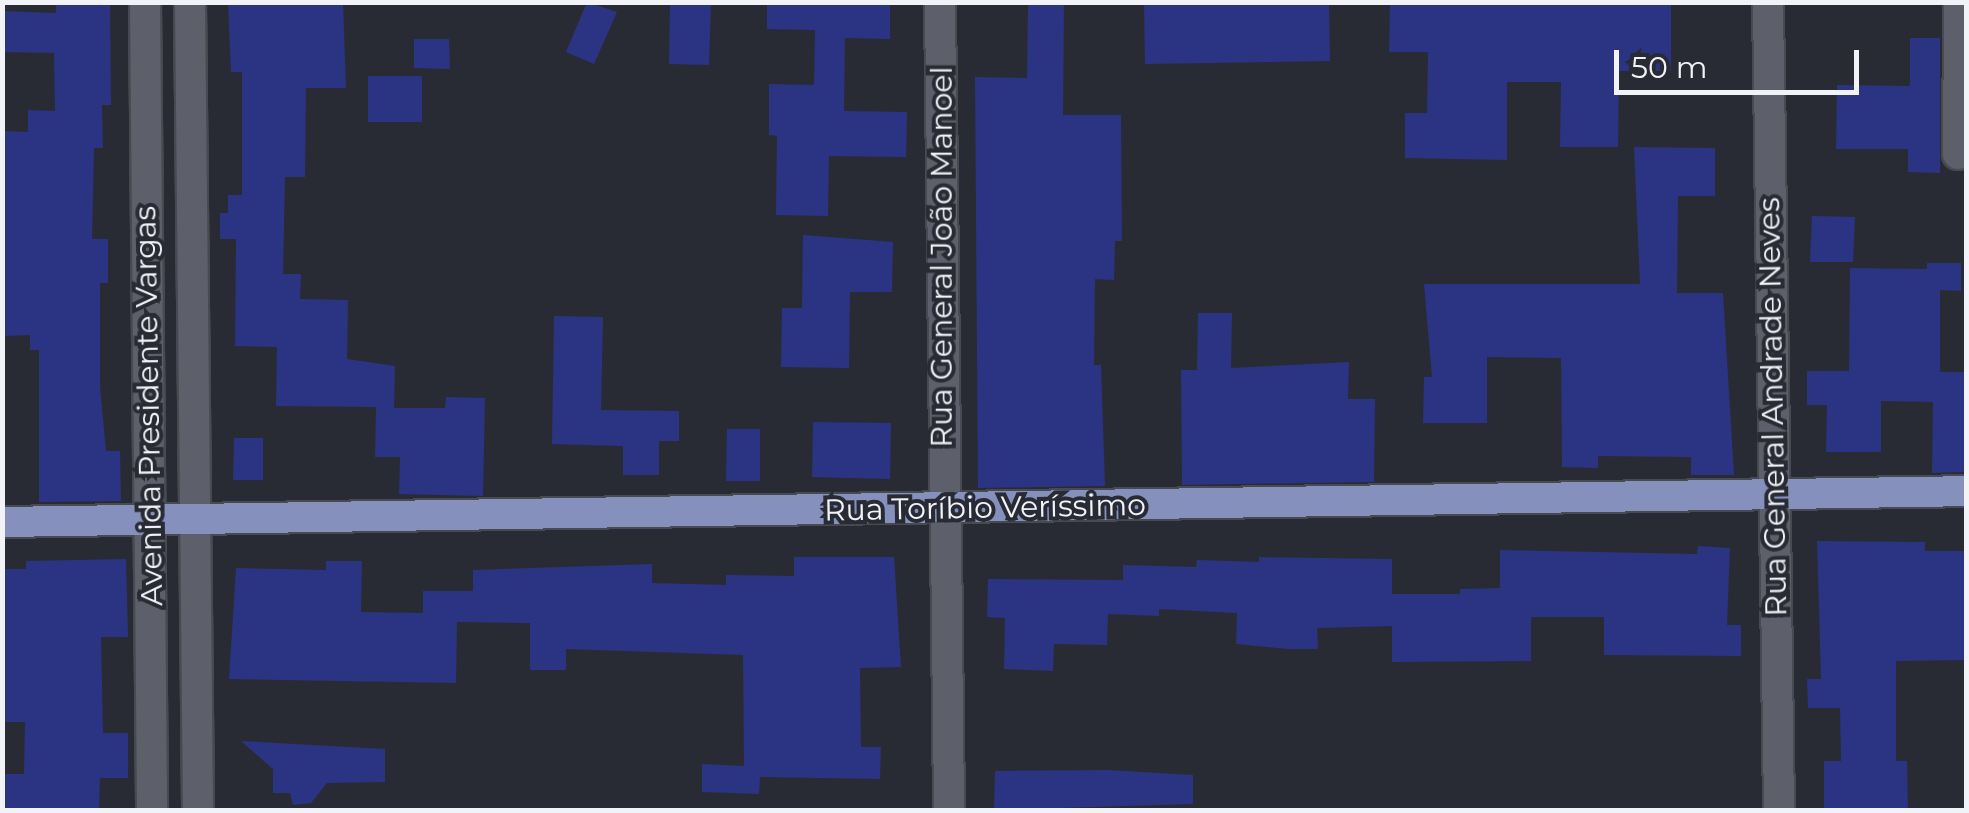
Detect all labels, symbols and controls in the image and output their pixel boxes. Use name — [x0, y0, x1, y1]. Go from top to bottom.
scale bar — [1619, 30, 1864, 92]
text: 50 m — [1631, 49, 1708, 86]
street label: Rua General João Manoel — [924, 66, 960, 448]
street label: Rua General Andrade Neves — [1751, 197, 1795, 617]
street label: Avenida Presidente Vargas — [128, 206, 170, 606]
street label: Rua Toríbio Veríssimo — [824, 487, 1146, 529]

